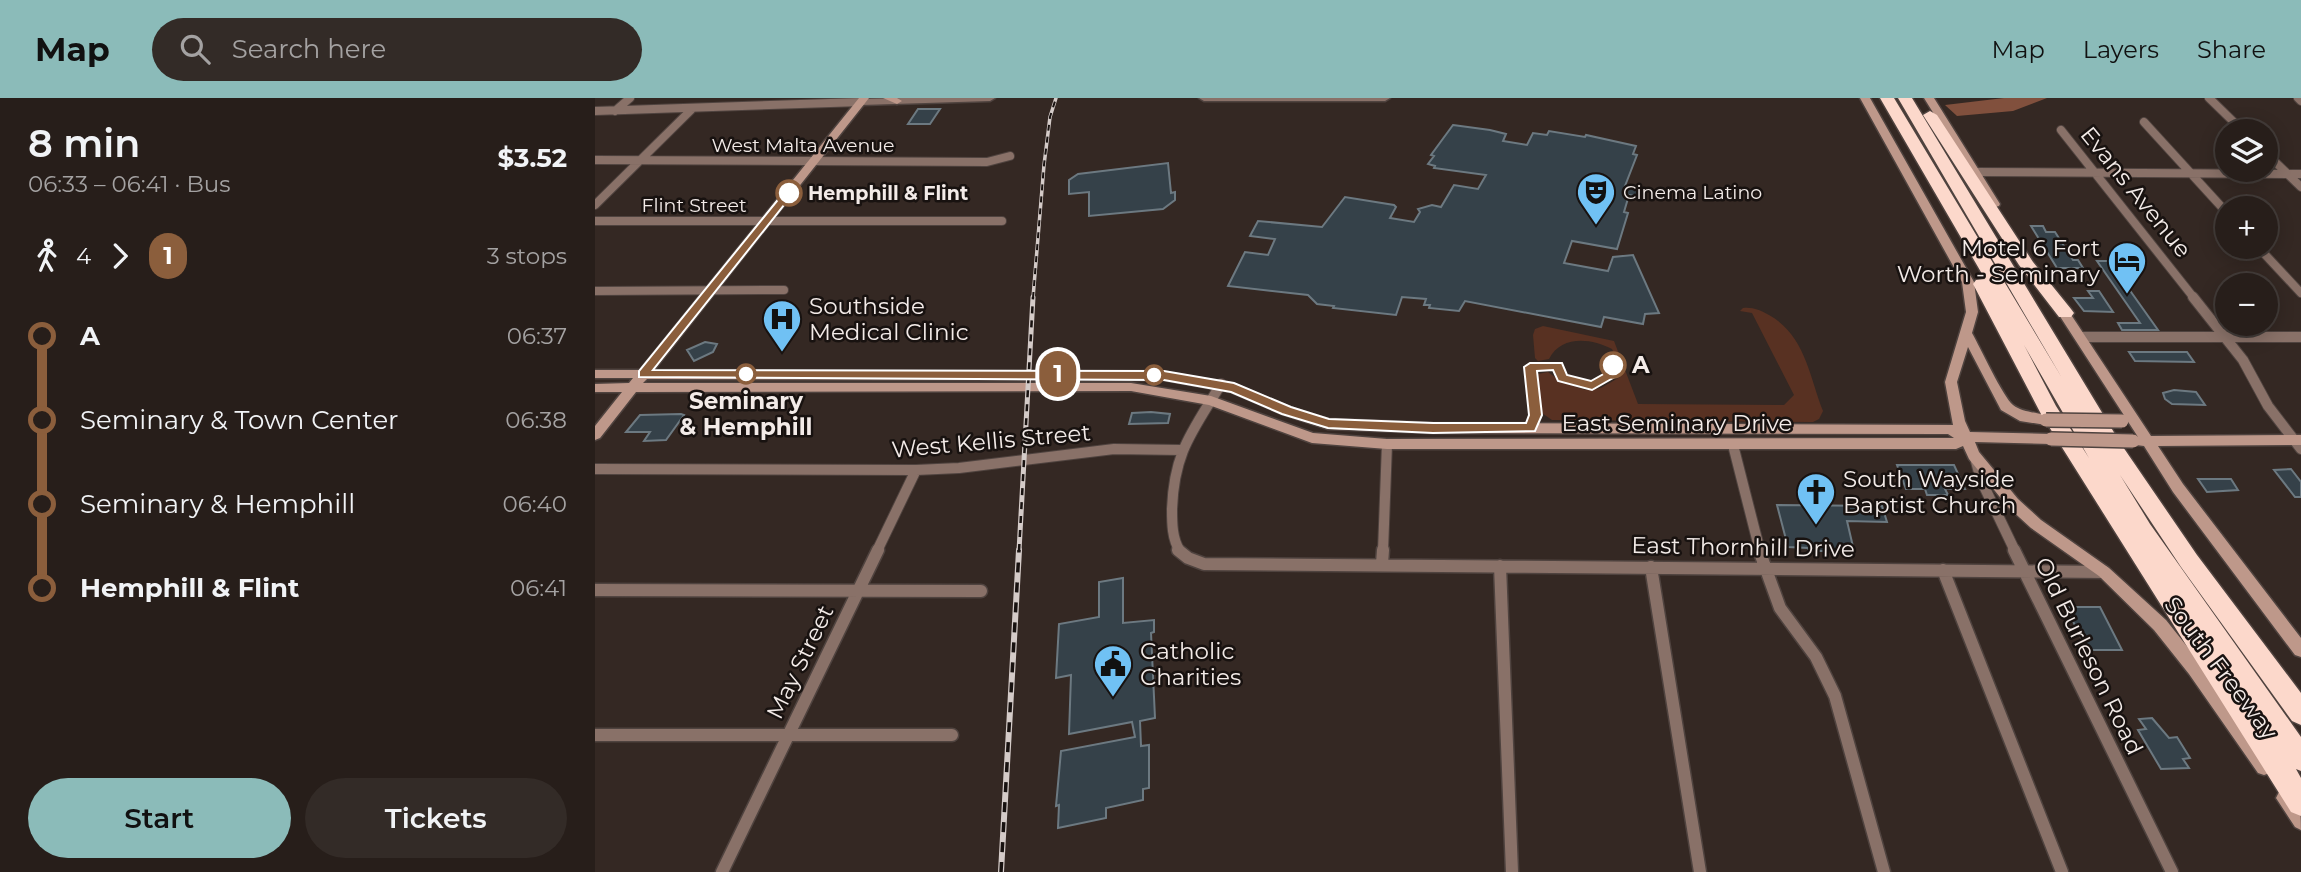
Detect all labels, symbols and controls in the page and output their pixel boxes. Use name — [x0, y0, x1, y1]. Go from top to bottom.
search box — [152, 18, 642, 81]
text: Map — [35, 29, 110, 69]
icon: search — [176, 30, 214, 68]
text: Search here — [232, 33, 386, 65]
text: Map — [1991, 35, 2045, 64]
text: Layers — [2083, 35, 2159, 64]
text: Share — [2197, 35, 2266, 64]
map controls — [2215, 119, 2278, 336]
button: layers — [2215, 119, 2278, 182]
text: 8 min — [28, 120, 140, 167]
street label: Evans Avenue — [2075, 121, 2197, 263]
street label: West Malta Avenue — [711, 134, 895, 157]
text: $3.52 — [498, 142, 567, 174]
text: 06:33 – 06:41 · Bus — [28, 170, 230, 198]
theatre icon: Cinema Latino — [1575, 171, 1617, 226]
marker: Hemphill & Flint — [776, 180, 802, 206]
place label: Cinema Latino — [1623, 181, 1762, 204]
place label: Hemphill & Flint — [808, 182, 968, 205]
street label: Flint Street — [641, 194, 747, 217]
button: + — [2215, 196, 2278, 259]
place label: Motel 6 Fort Worth - Seminary — [1897, 234, 2101, 288]
icon: walk — [28, 237, 66, 275]
icon: forward — [101, 237, 139, 275]
hotel icon: Motel 6 Fort Worth - Seminary — [2106, 240, 2148, 295]
text: 1 — [163, 241, 173, 270]
text: 4 — [76, 242, 91, 270]
text: 3 stops — [487, 242, 567, 270]
button: − — [2215, 273, 2278, 336]
place label: Southside Medical Clinic — [809, 292, 969, 346]
hospital icon: Southside Medical Clinic — [761, 298, 803, 353]
text: A — [80, 320, 100, 352]
text: 06:37 — [507, 322, 567, 350]
line badge: 1 — [1035, 351, 1081, 397]
place label: A — [1631, 351, 1650, 379]
marker: A — [1600, 352, 1626, 378]
text: 1 — [1053, 359, 1063, 388]
marker: Seminary & Hemphill — [736, 364, 756, 384]
unlabelled marker — [1144, 365, 1164, 385]
place label: Seminary & Hemphill — [679, 387, 813, 441]
text: Seminary & Town Center — [80, 404, 399, 436]
text: 06:38 — [505, 406, 567, 434]
street label: East Seminary Drive — [1562, 409, 1792, 437]
street label: West Kellis Street — [890, 418, 1092, 464]
place label: South Wayside Baptist Church — [1843, 465, 2016, 519]
church icon: South Wayside Baptist Church — [1795, 471, 1837, 526]
text: Seminary & Hemphill — [80, 488, 355, 520]
text: 06:40 — [502, 490, 567, 518]
street label: East Thornhill Drive — [1631, 531, 1855, 563]
street label: Old Burleson Road — [2029, 553, 2149, 759]
text: Hemphill & Flint — [80, 572, 299, 604]
text: 06:41 — [510, 574, 567, 602]
street label: South Freeway — [2158, 591, 2284, 745]
street label: May Street — [760, 601, 840, 723]
place label: Catholic Charities — [1140, 637, 1241, 691]
public building icon: Catholic Charities — [1092, 643, 1134, 698]
button: Start — [28, 778, 291, 858]
button: Tickets — [305, 778, 567, 858]

